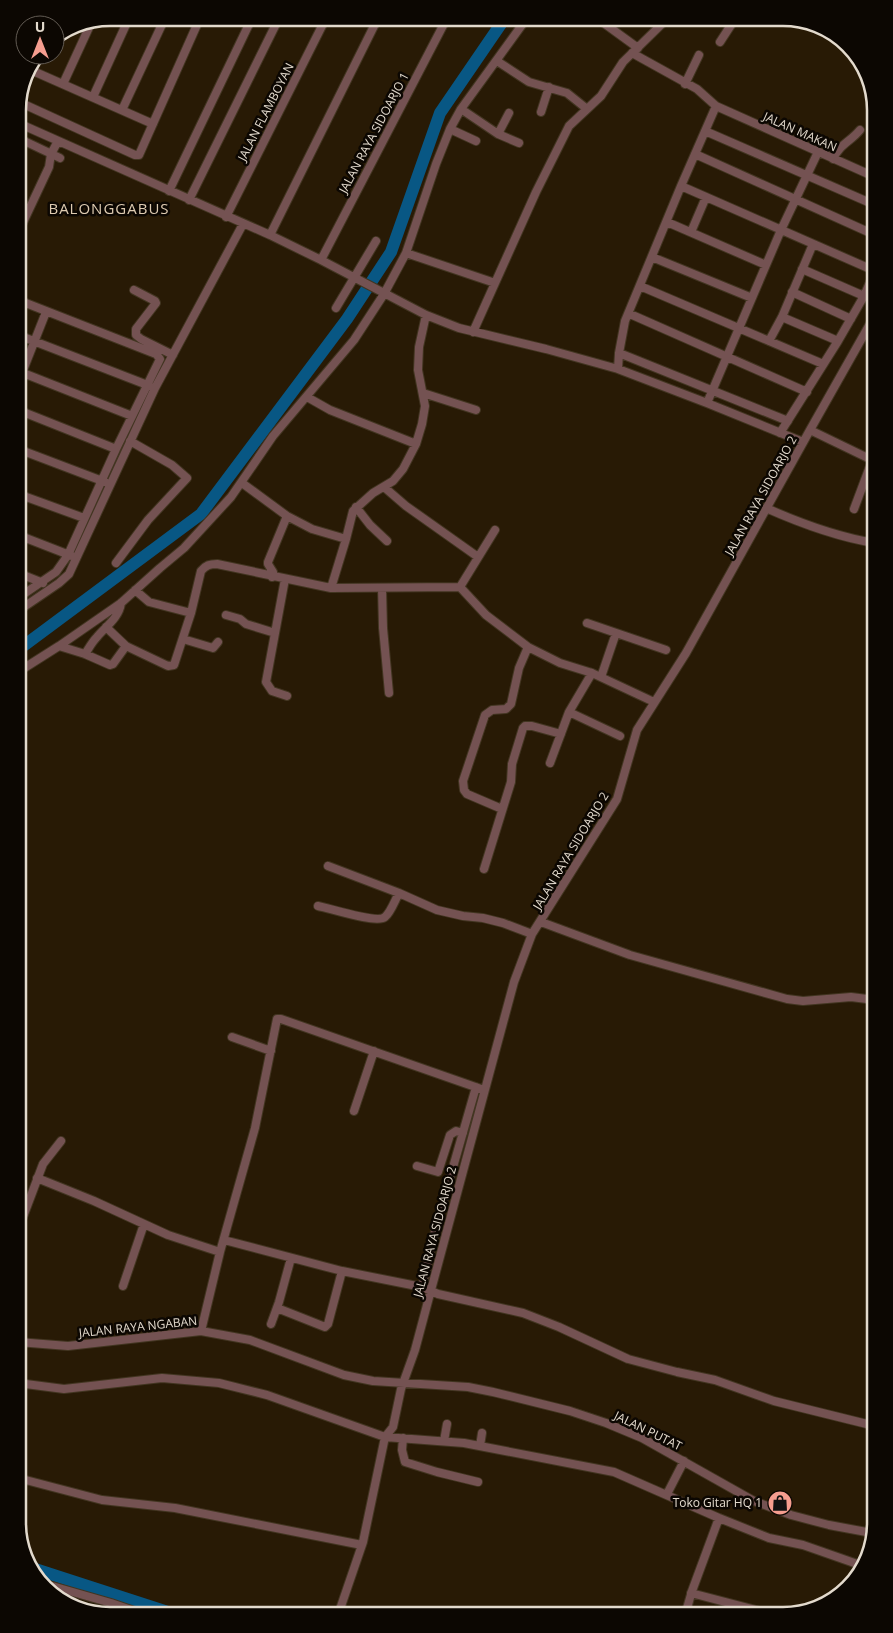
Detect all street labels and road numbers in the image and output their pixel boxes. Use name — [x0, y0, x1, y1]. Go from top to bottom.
street label: JALAN FLAMBOYAN — [233, 60, 298, 165]
street label: JALAN RAYA SIDOARJO 1 — [334, 69, 413, 197]
street label: JALAN MAKAN — [760, 107, 840, 155]
street label: JALAN RAYA SIDOARJO 2 — [720, 433, 801, 560]
street label: JALAN RAYA SIDOARJO 2 — [528, 789, 613, 914]
street label: JALAN RAYA SIDOARJO 2 — [409, 1164, 460, 1300]
street label: JALAN RAYA NGABAN — [77, 1312, 198, 1341]
street label: JALAN PUTAT — [611, 1406, 685, 1454]

